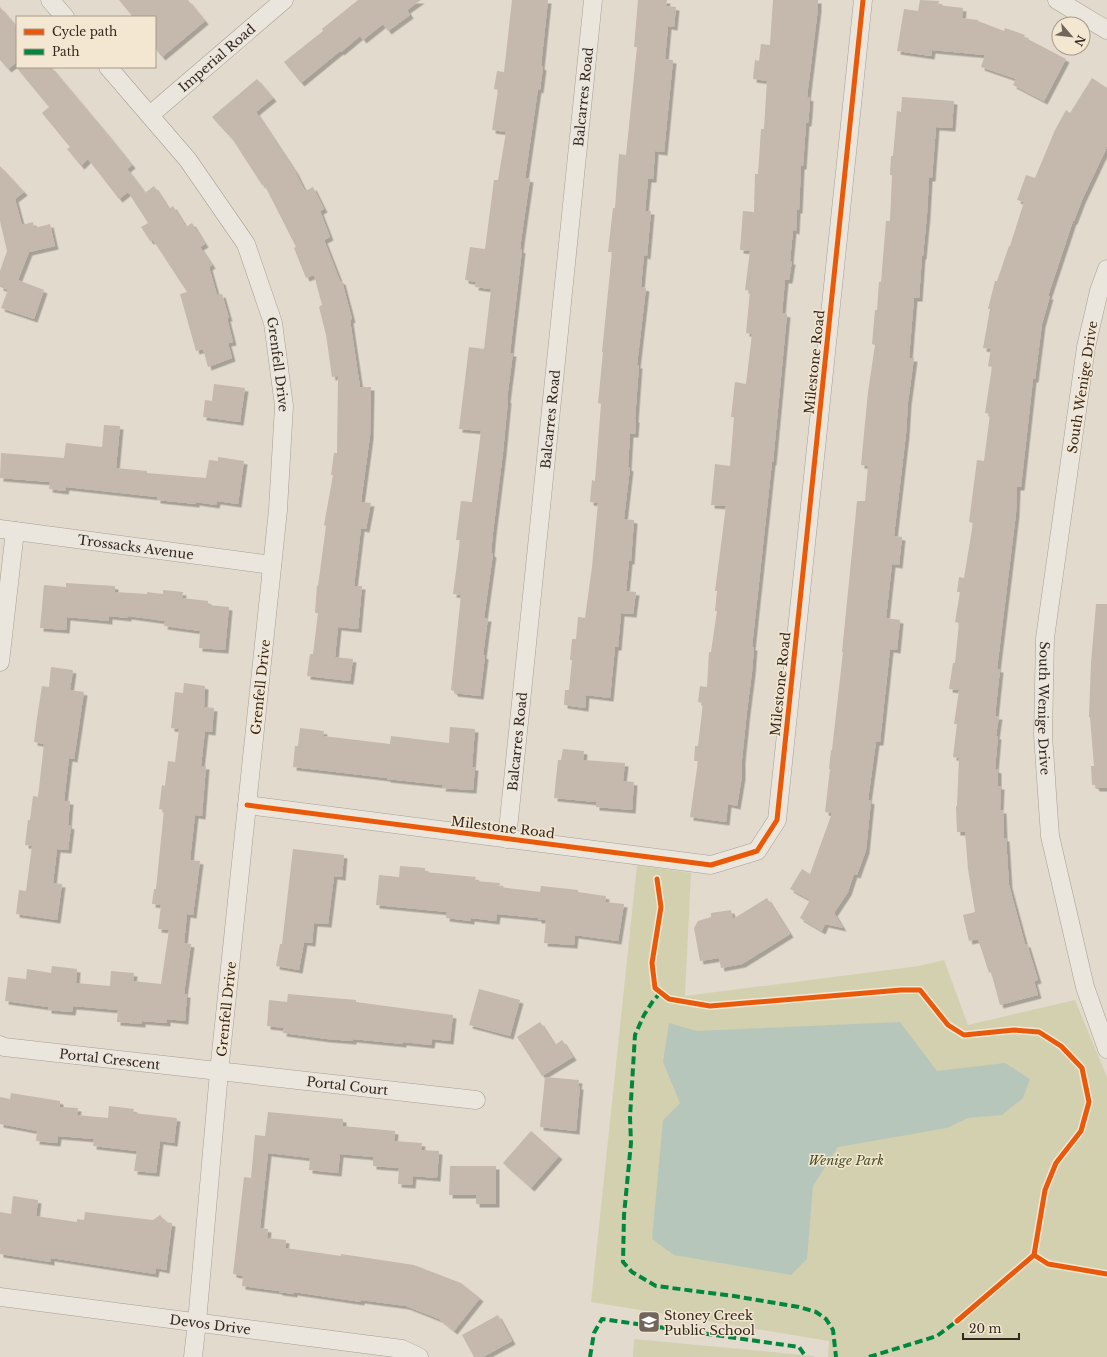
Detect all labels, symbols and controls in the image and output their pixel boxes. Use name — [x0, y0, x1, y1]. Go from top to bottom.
legend — [16, 16, 156, 68]
north arrow — [1051, 16, 1091, 56]
street label: Imperial Road — [175, 20, 259, 96]
text: Cycle path — [52, 24, 117, 39]
text: N — [1071, 33, 1088, 49]
text: Path — [52, 44, 80, 59]
street label: Balcarres Road — [570, 46, 597, 147]
street label: Milestone Road — [801, 309, 828, 415]
street label: Grenfell Drive — [262, 315, 292, 412]
street label: South Wenige Drive — [1064, 320, 1101, 455]
street label: Balcarres Road — [537, 369, 564, 470]
street label: Trossacks Avenue — [77, 531, 195, 564]
street label: Milestone Road — [767, 631, 794, 737]
street label: Grenfell Drive — [247, 639, 274, 736]
street label: South Wenige Drive — [1034, 641, 1054, 776]
street label: Balcarres Road — [504, 691, 531, 792]
street label: Milestone Road — [450, 813, 556, 842]
street label: Grenfell Drive — [213, 961, 240, 1058]
street label: Portal Crescent — [58, 1045, 161, 1074]
street label: Portal Court — [306, 1073, 389, 1099]
park label: Wenige Park — [808, 1152, 884, 1169]
place label: Stoney Creek Public School — [664, 1307, 755, 1339]
school or university icon: Stoney Creek Public School — [636, 1309, 662, 1335]
street label: Devos Drive — [169, 1311, 252, 1338]
scale bar — [963, 1315, 1019, 1341]
text: 20 m — [969, 1321, 1001, 1336]

